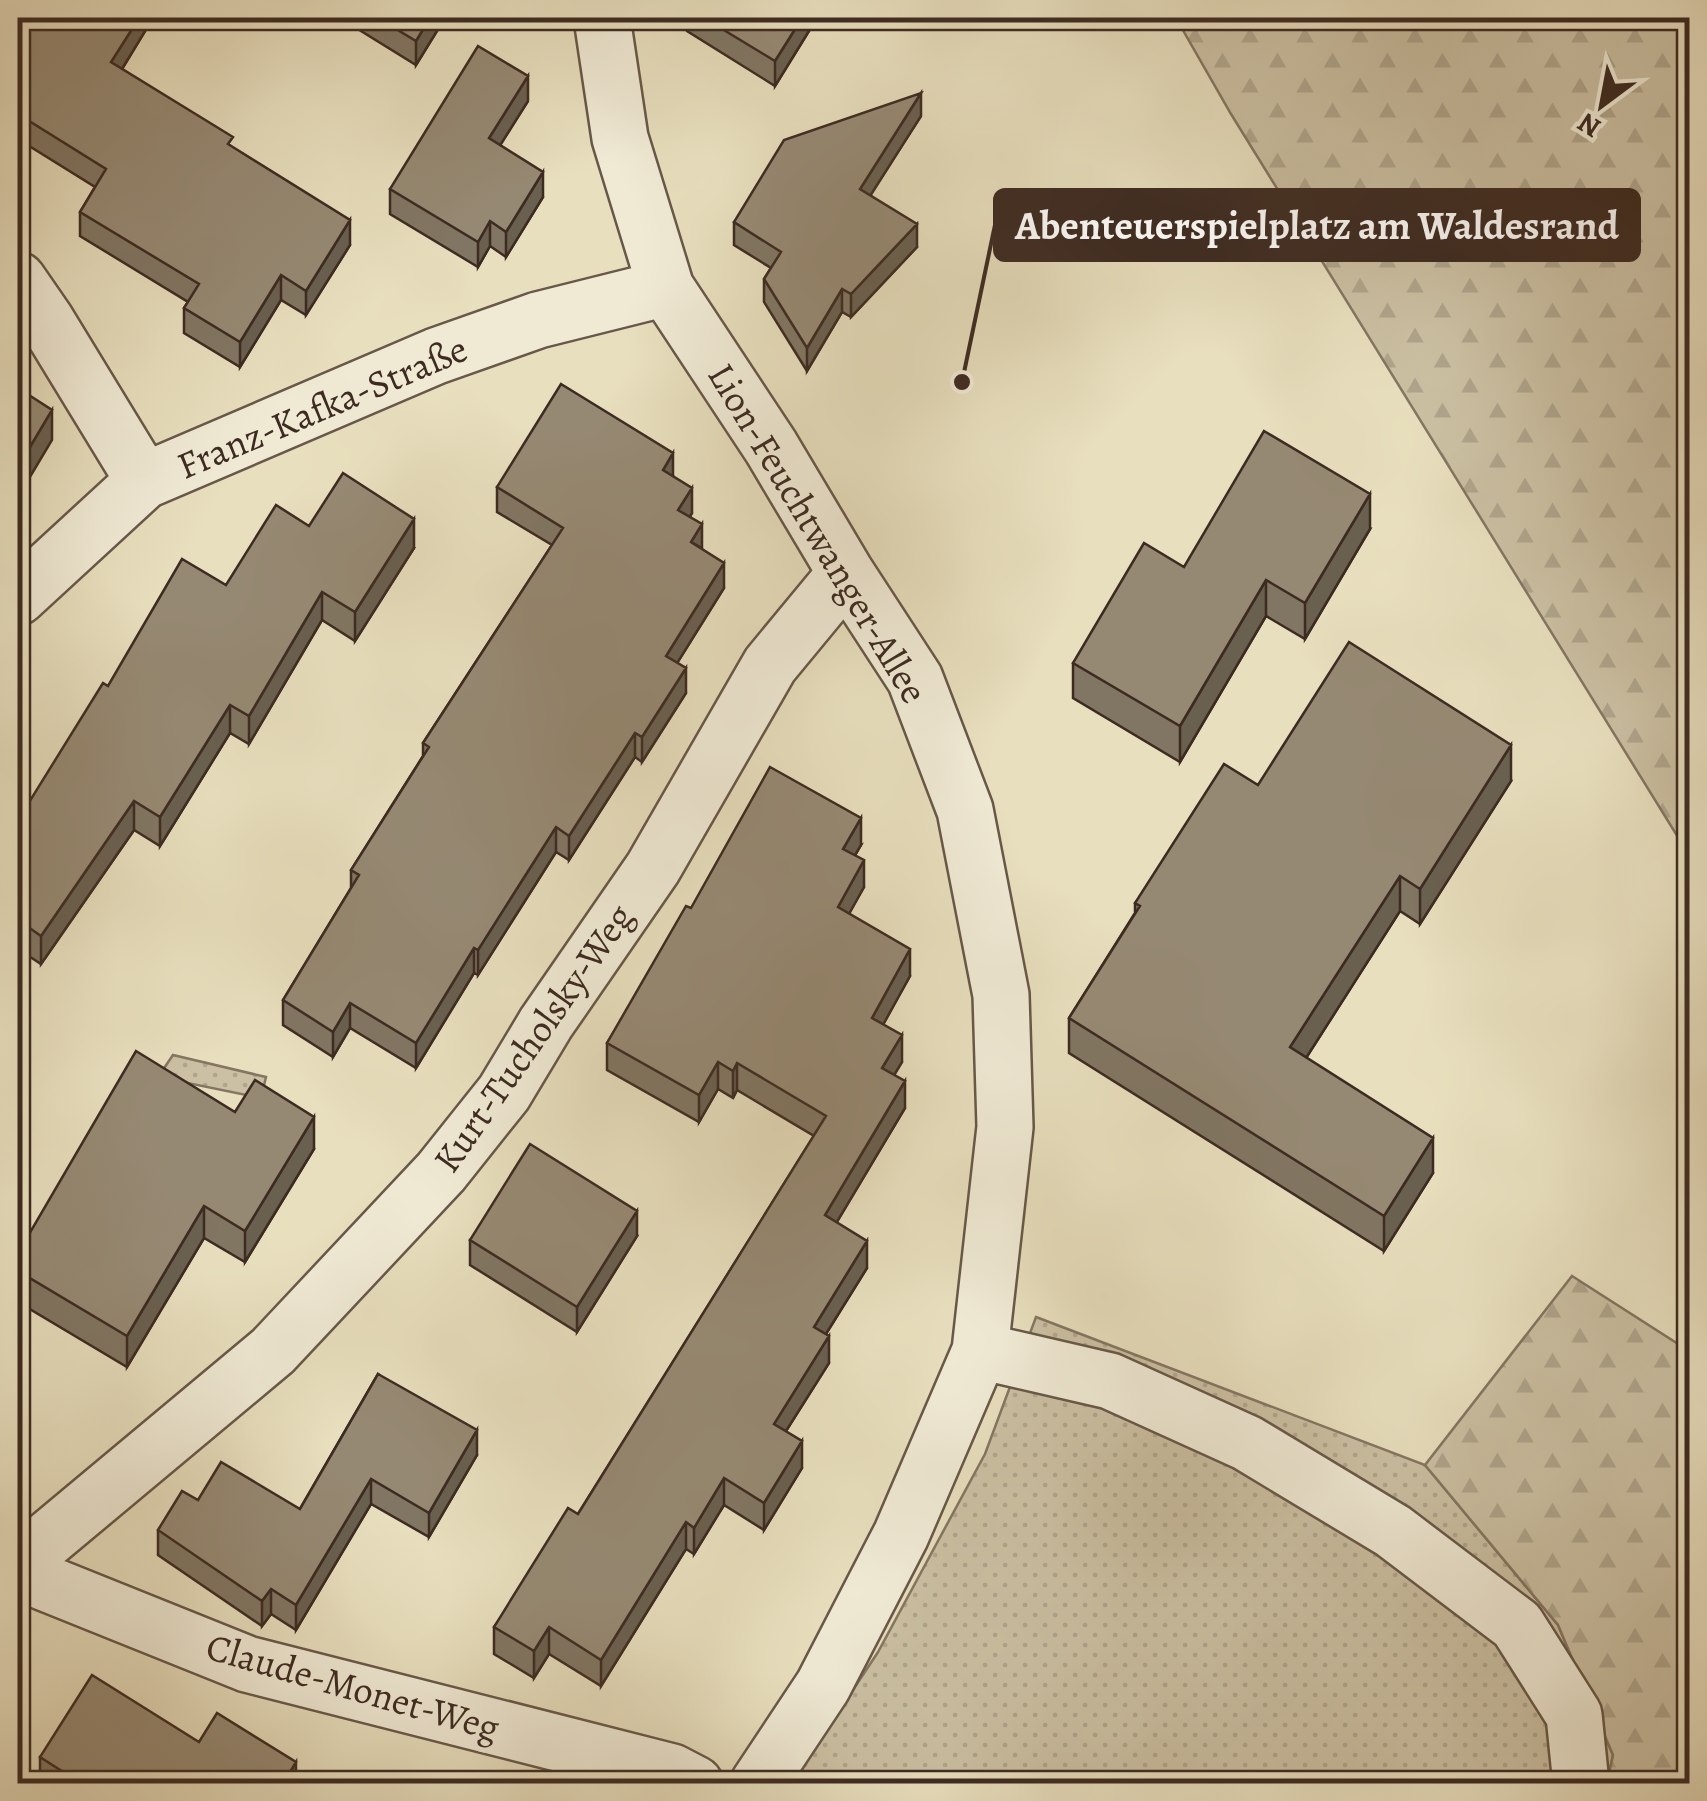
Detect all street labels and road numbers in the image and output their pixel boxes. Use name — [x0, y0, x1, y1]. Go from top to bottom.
street label: Franz-Kafka-Straße — [169, 322, 475, 492]
street label: Lion-Feuchtwanger-Allee — [696, 353, 940, 713]
street label: Kurt-Tucholsky-Weg — [421, 893, 645, 1183]
street label: Claude-Monet-Weg — [200, 1620, 506, 1754]

